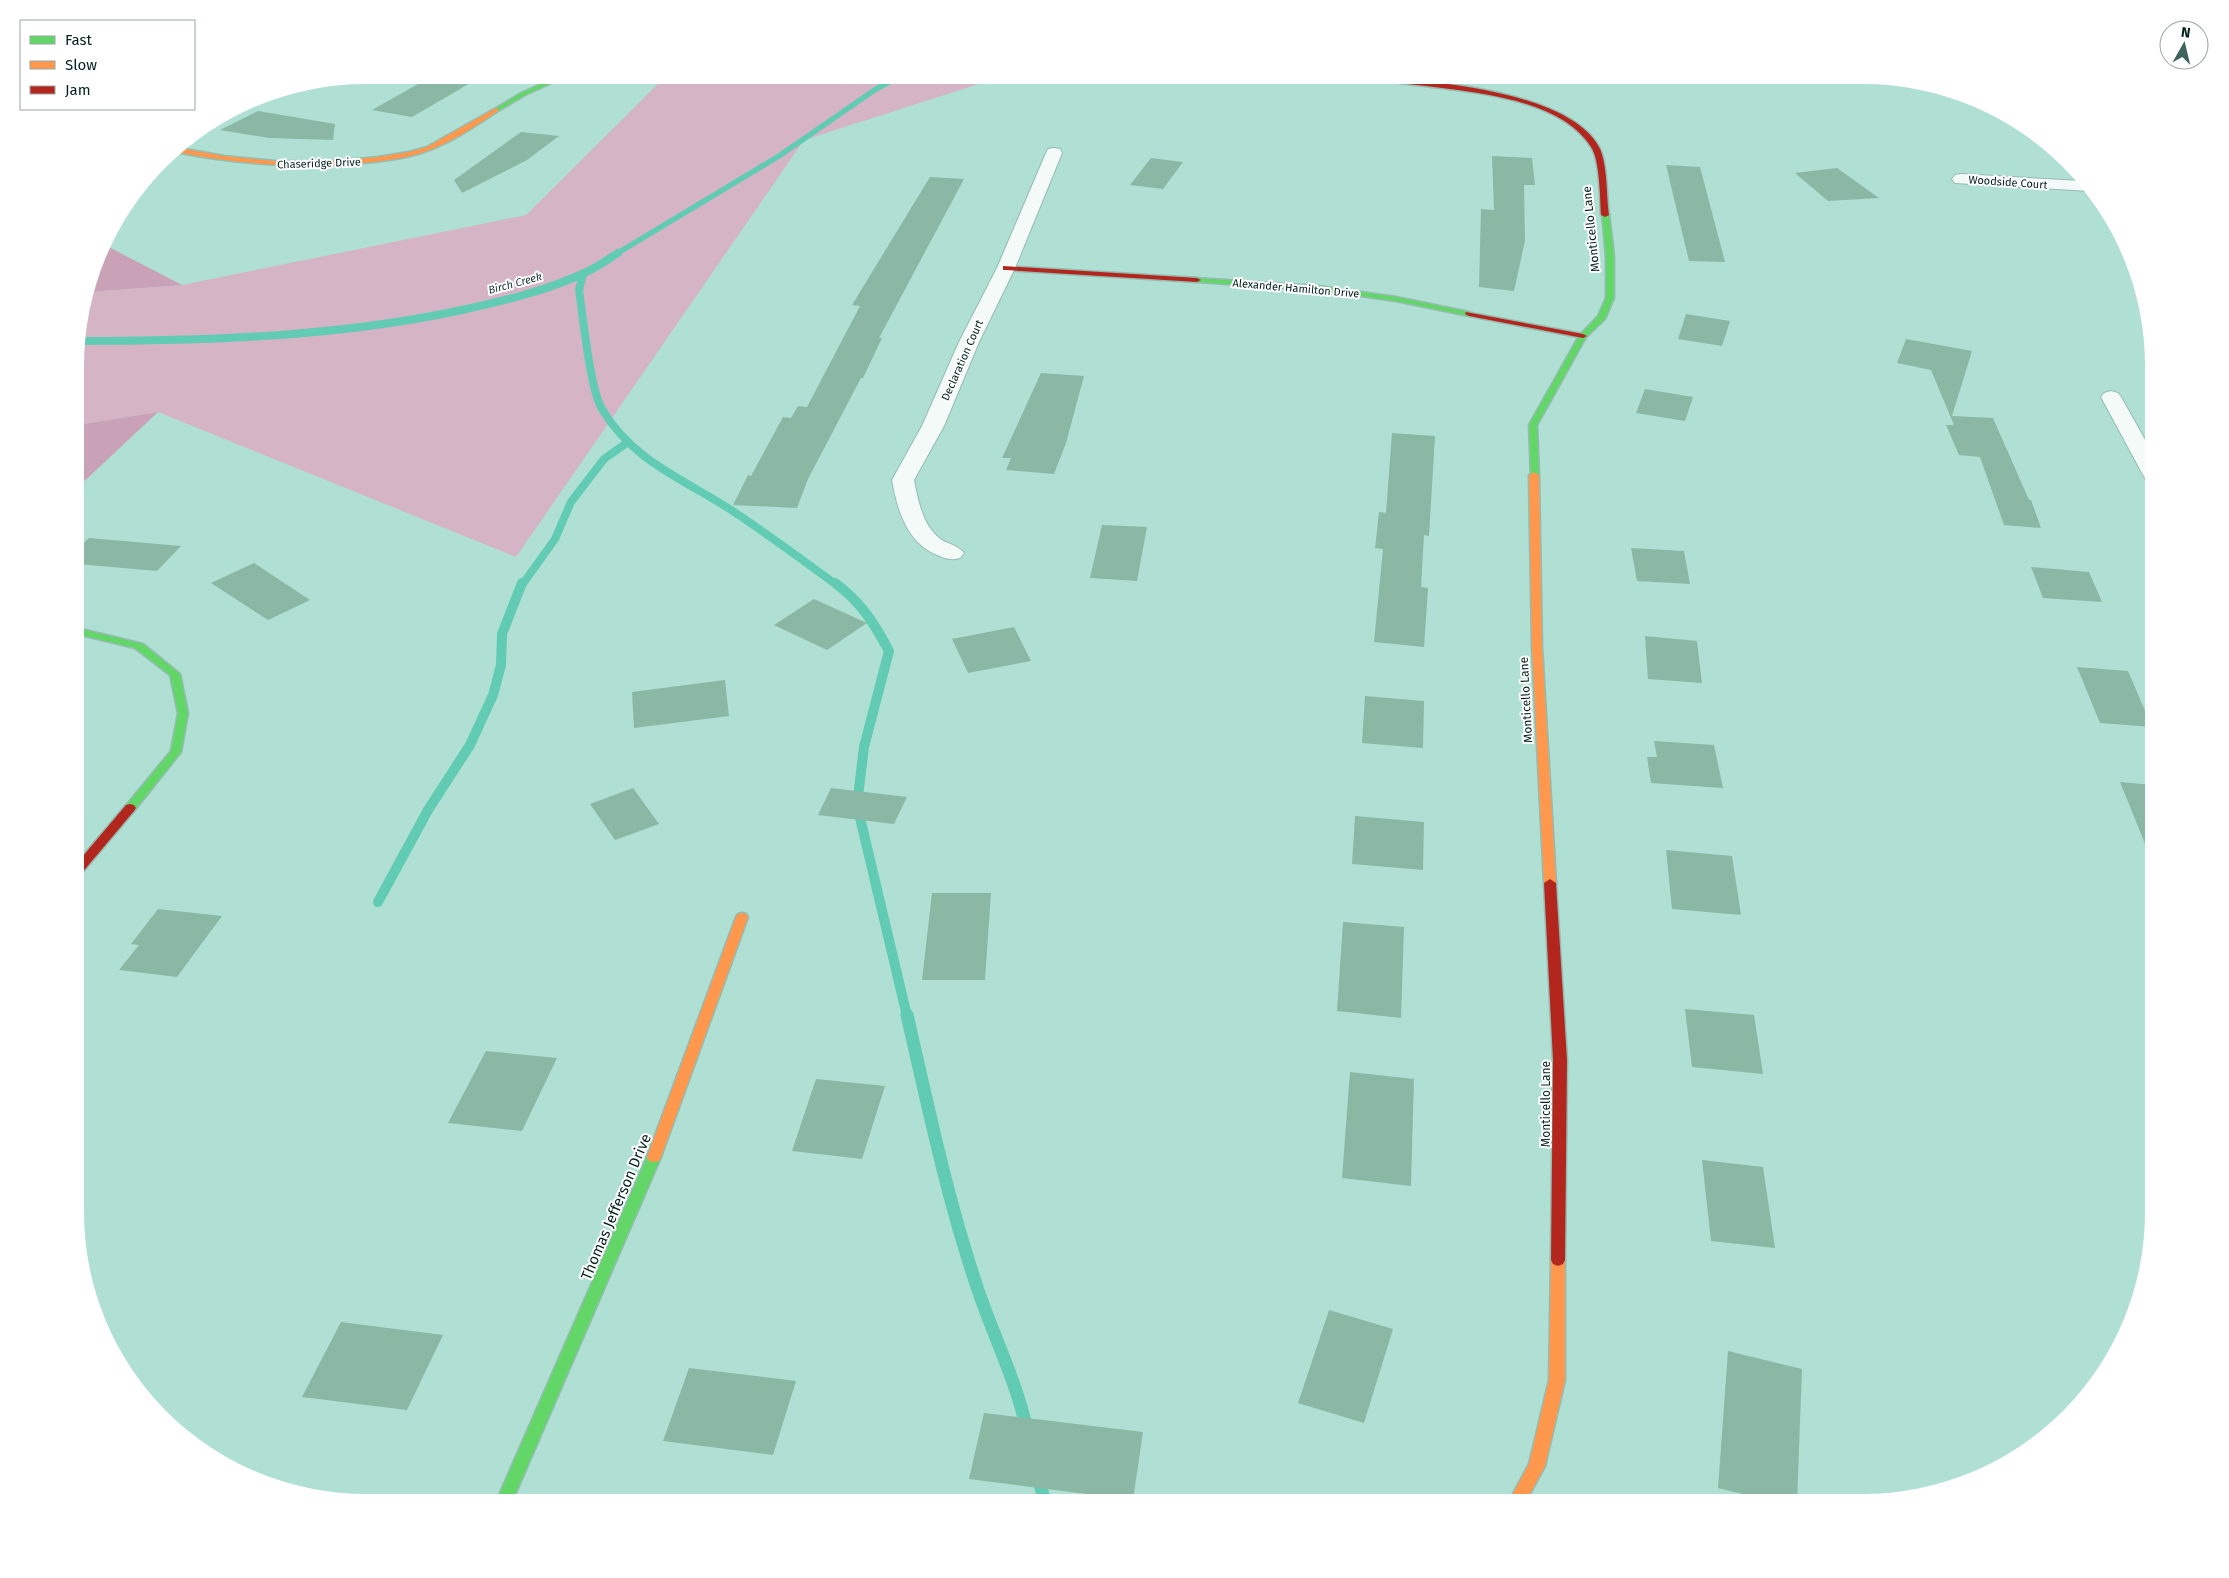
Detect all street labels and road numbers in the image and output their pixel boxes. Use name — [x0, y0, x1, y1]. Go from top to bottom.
street label: Chaseridge Drive — [277, 156, 361, 171]
street label: Woodside Court — [1968, 173, 2048, 192]
street label: Monticello Lane — [1580, 185, 1602, 273]
street label: Alexander Hamilton Drive — [1232, 276, 1360, 301]
street label: Declaration Court — [939, 318, 986, 403]
street label: Monticello Lane — [1517, 657, 1535, 743]
street label: Monticello Lane — [1539, 1061, 1553, 1147]
street label: Thomas Jefferson Drive — [577, 1131, 655, 1283]

